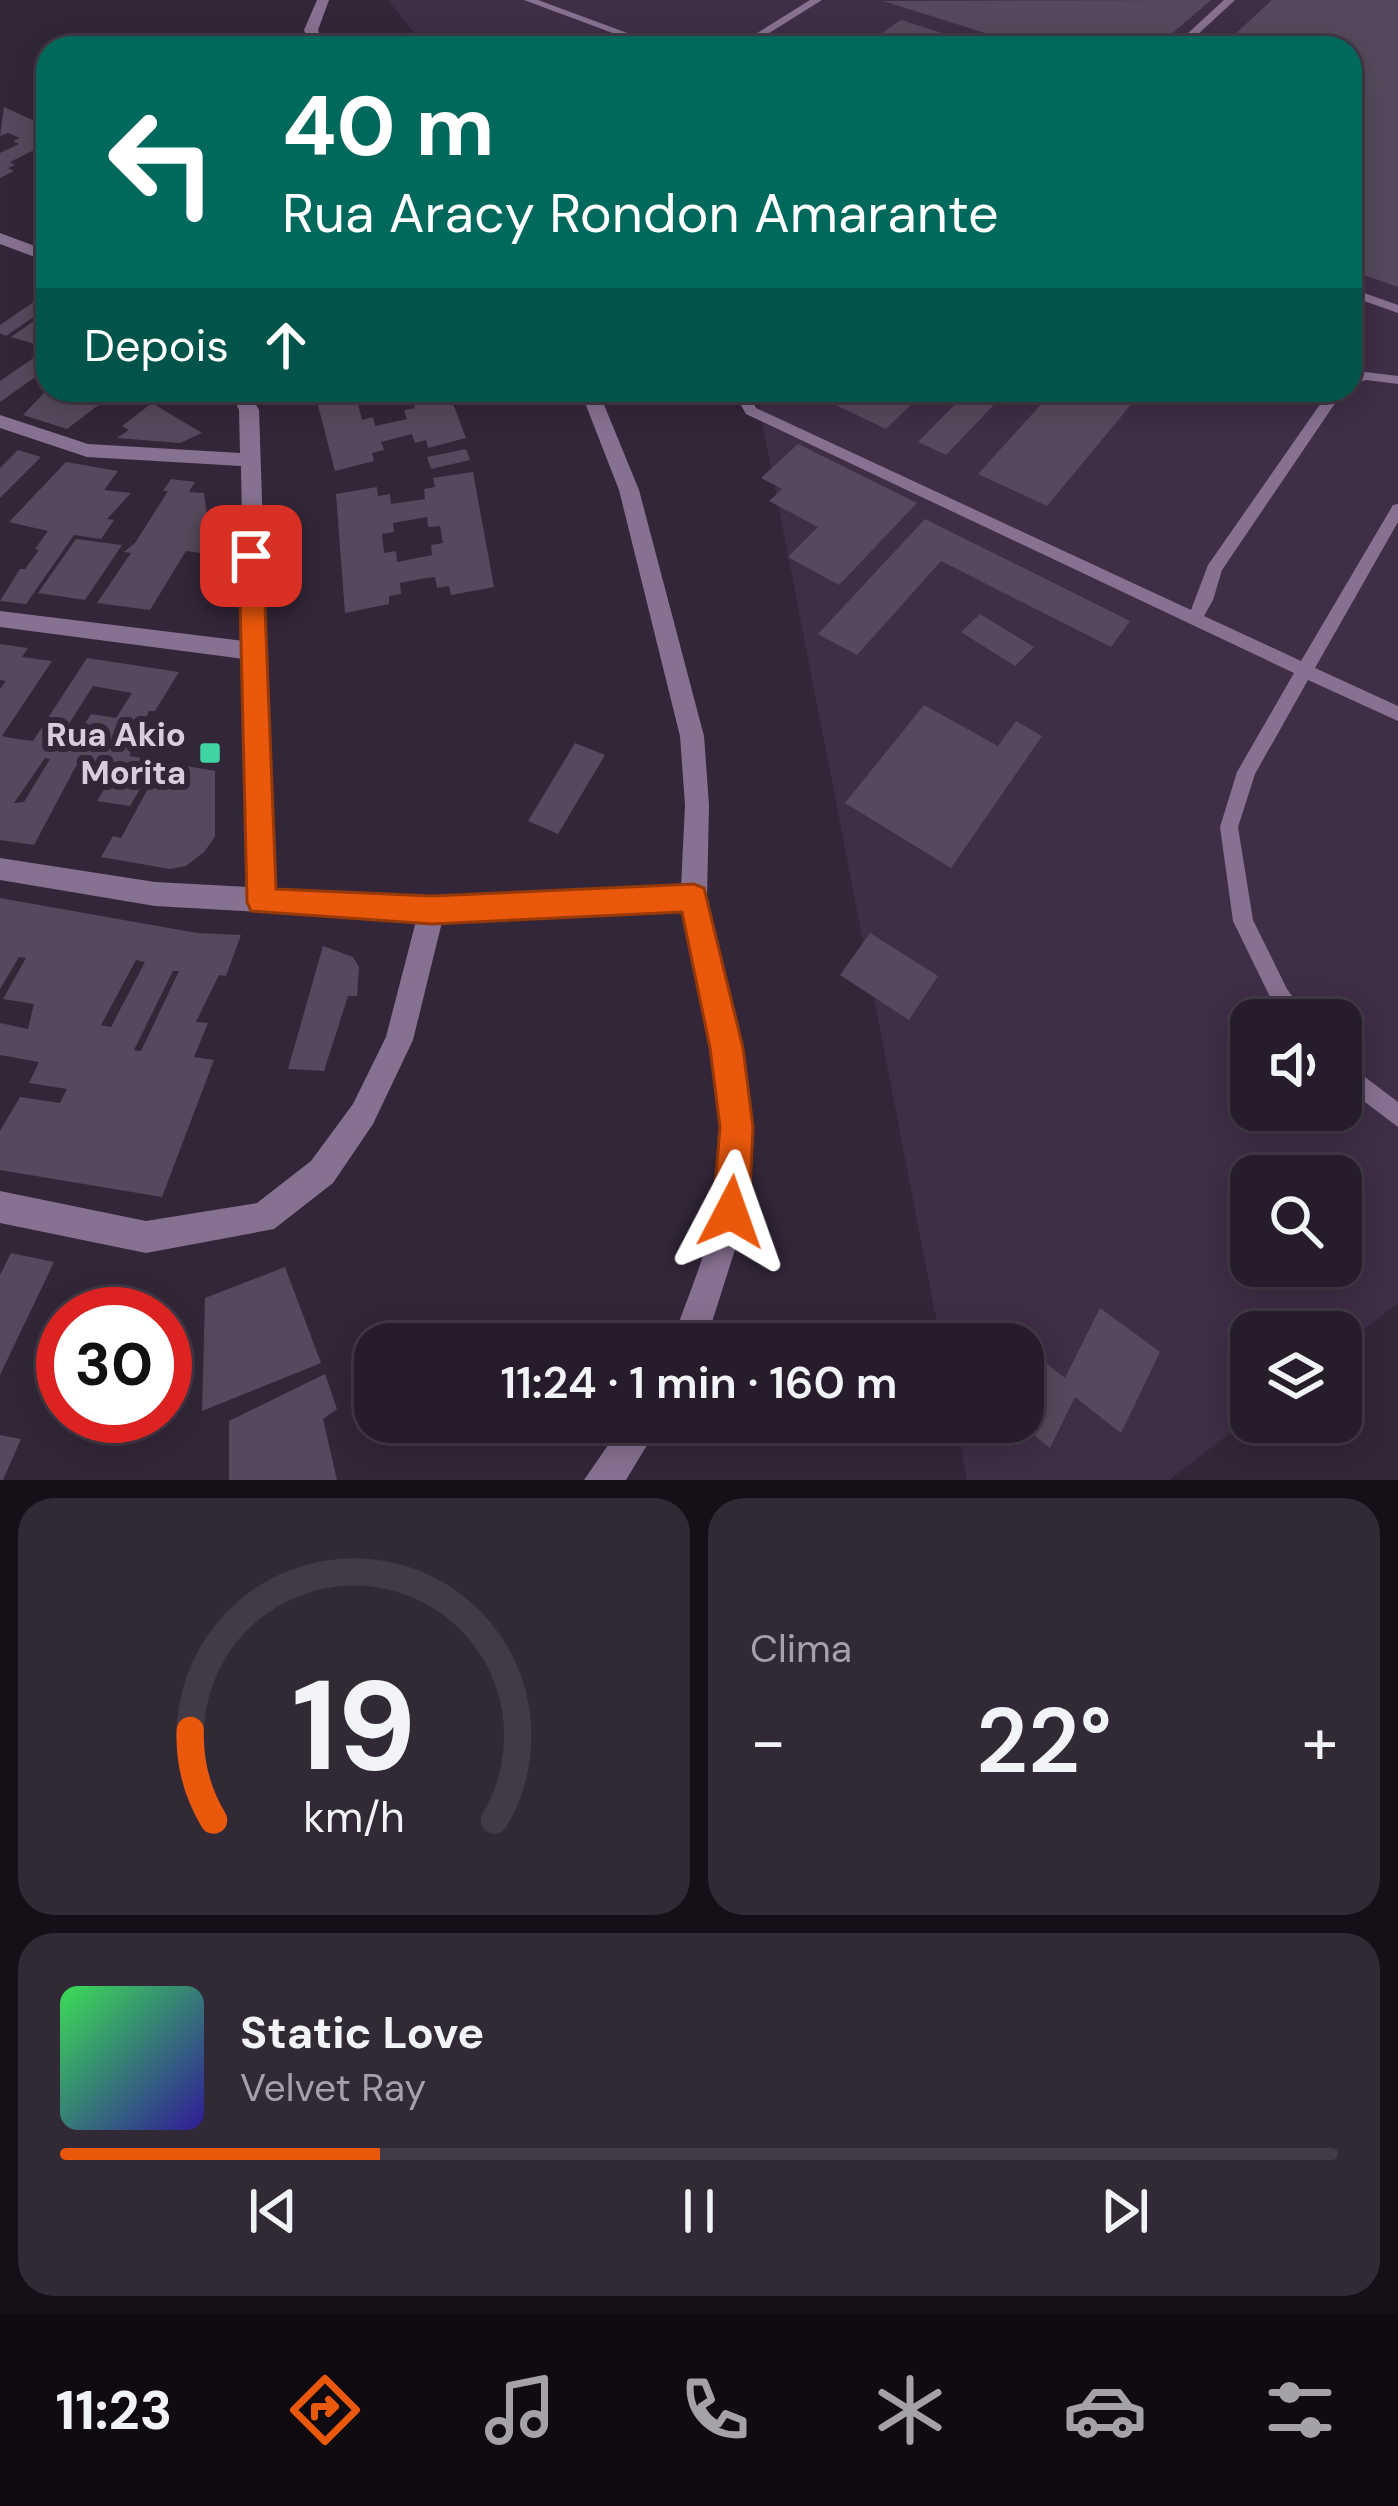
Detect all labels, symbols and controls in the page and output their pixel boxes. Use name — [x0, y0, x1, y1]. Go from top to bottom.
text: 40 m — [282, 72, 495, 181]
icon: left — [84, 84, 240, 240]
text: Rua Aracy Rondon Amarante — [282, 178, 999, 249]
icon: ahead — [253, 312, 319, 378]
text: Depois — [84, 316, 229, 375]
pin — [200, 505, 302, 607]
icon: arrive — [218, 523, 284, 589]
place label: Rua Akio Morita — [46, 713, 186, 794]
marker: Rua Akio Morita — [197, 740, 223, 766]
map controls — [1230, 999, 1362, 1443]
button: sound — [1230, 999, 1362, 1131]
position arrow — [668, 1149, 794, 1275]
button: search — [1230, 1155, 1362, 1287]
speed limit sign: 30 — [36, 1287, 192, 1443]
button: layers — [1230, 1311, 1362, 1443]
text: 11:24 · 1 min · 160 m — [500, 1353, 898, 1412]
text: Clima — [750, 1623, 852, 1674]
text: 19 — [292, 1645, 416, 1808]
text: 22° — [976, 1683, 1112, 1800]
text: − — [750, 1699, 786, 1784]
text: + — [1302, 1699, 1338, 1784]
text: km/h — [303, 1788, 405, 1844]
text: Static Love — [240, 2003, 484, 2062]
text: Velvet Ray — [240, 2062, 426, 2113]
icon: previous — [240, 2178, 306, 2244]
icon: pause — [666, 2178, 732, 2244]
icon: next — [1092, 2178, 1158, 2244]
icon: directions — [283, 2368, 367, 2452]
icon: music — [478, 2368, 562, 2452]
icon: phone — [673, 2368, 757, 2452]
icon: climate — [868, 2368, 952, 2452]
icon: car — [1063, 2368, 1147, 2452]
icon: filters — [1258, 2368, 1342, 2452]
text: 11:23 — [56, 2375, 172, 2446]

